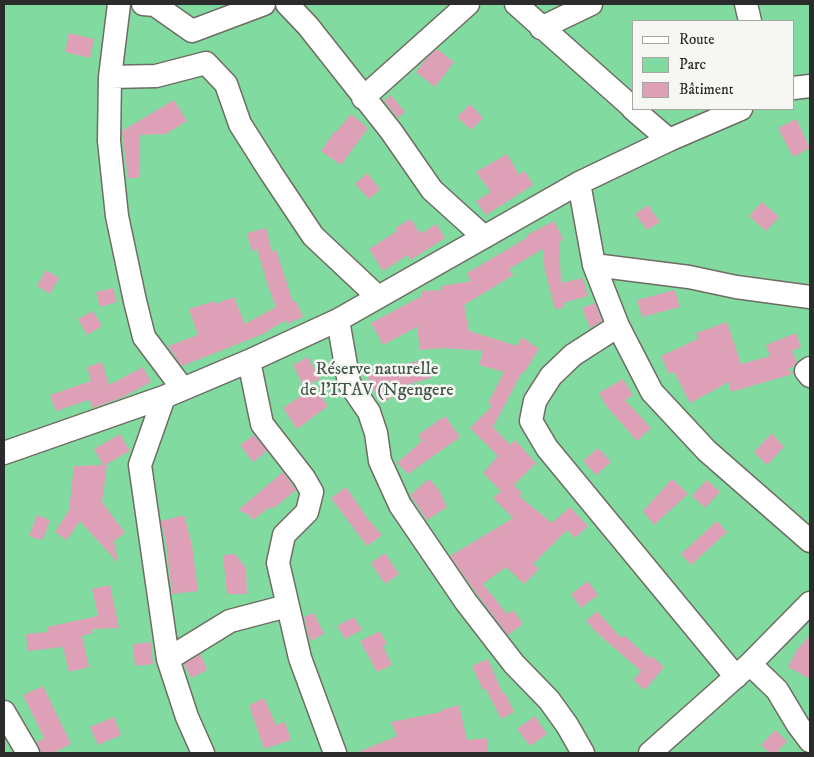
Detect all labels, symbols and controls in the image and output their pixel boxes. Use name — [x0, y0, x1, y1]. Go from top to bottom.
legend — [632, 20, 794, 110]
text: Route — [679, 30, 714, 49]
text: Parc — [679, 55, 706, 74]
text: Bâtiment — [679, 80, 734, 99]
park label: Réserve naturelle de l'ITAV (Ngengere — [300, 359, 454, 402]

